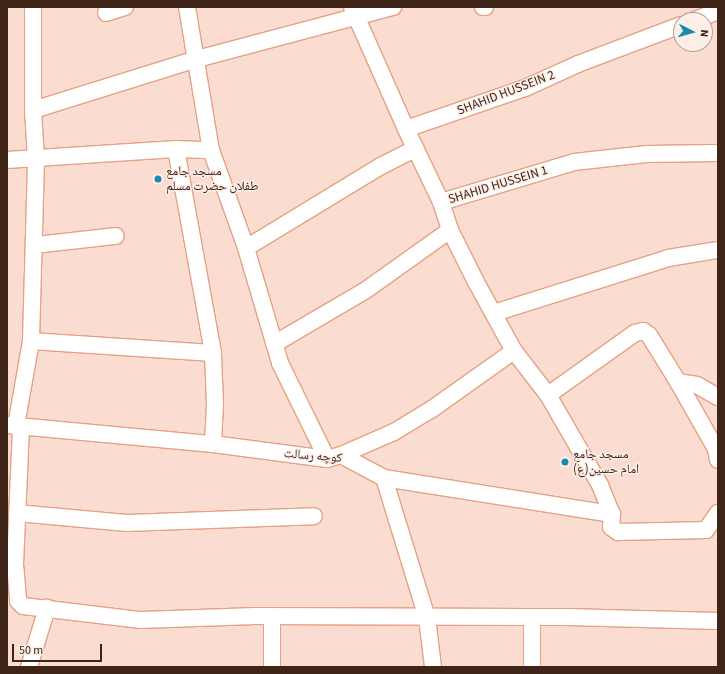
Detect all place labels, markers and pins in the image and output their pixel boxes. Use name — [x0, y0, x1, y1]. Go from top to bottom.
place label: مسجد جامع طفلان حضرت مسلم — [166, 164, 259, 195]
marker: مسجد جامع طفلان حضرت مسلم — [153, 174, 163, 184]
place label: مسجد جامع امام حسین(ع) — [573, 447, 639, 478]
marker: مسجد جامع امام حسین(ع) — [560, 457, 570, 467]

